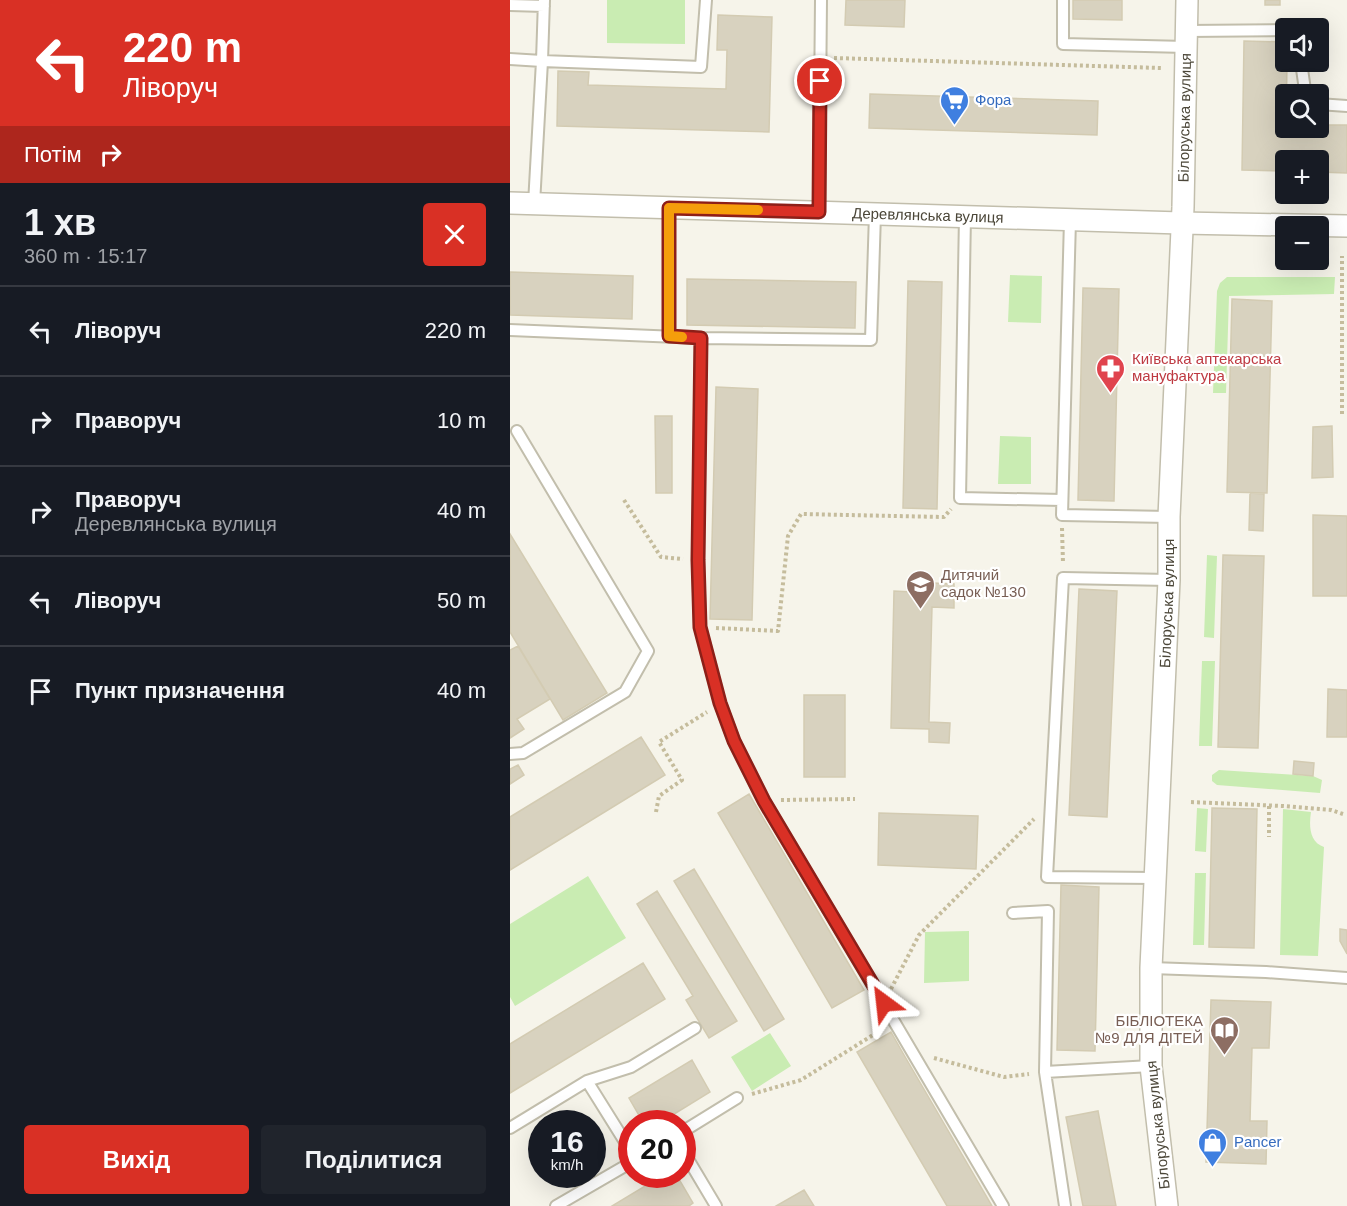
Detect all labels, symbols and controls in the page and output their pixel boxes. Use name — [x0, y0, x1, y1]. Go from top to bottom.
map controls — [1275, 18, 1329, 270]
button: sound — [1275, 18, 1329, 72]
icon: left — [24, 24, 102, 102]
text: 220 m — [123, 24, 242, 71]
street label: Білоруська вулиця — [1174, 53, 1194, 183]
pin — [794, 55, 845, 106]
icon: arrive — [803, 64, 836, 97]
text: Ліворуч — [123, 73, 218, 103]
supermarket icon: Фора — [938, 84, 970, 126]
button: search — [1275, 84, 1329, 138]
place label: Фора — [975, 91, 1012, 108]
icon: right — [94, 138, 127, 171]
text: Потім — [24, 142, 82, 167]
button: + — [1275, 150, 1329, 204]
text: 1 хв — [24, 202, 96, 243]
button: close — [423, 203, 486, 266]
street label: Деревлянська вулиця — [852, 204, 1004, 226]
button: − — [1275, 216, 1329, 270]
text: 360 m · 15:17 — [24, 245, 147, 267]
icon: left — [24, 315, 57, 348]
text: Ліворуч — [75, 318, 161, 343]
text: 220 m — [425, 318, 486, 343]
place label: Київська аптекарська мануфактура — [1132, 350, 1282, 384]
pharmacy icon: Київська аптекарська мануфактура — [1095, 352, 1127, 394]
icon: right — [24, 405, 57, 438]
text: Праворуч — [75, 408, 181, 433]
text: 10 m — [437, 408, 486, 433]
text: Праворуч — [75, 487, 181, 512]
icon: right — [24, 495, 57, 528]
text: 40 m — [437, 498, 486, 523]
text: Деревлянська вулиця — [75, 513, 277, 535]
street label: Білоруська вулиця — [1156, 539, 1177, 668]
place label: Дитячий садок №130 — [941, 566, 1026, 600]
school or university icon: Дитячий садок №130 — [904, 568, 936, 610]
icon: left — [24, 585, 57, 618]
text: Ліворуч — [75, 588, 161, 613]
text: 50 m — [437, 588, 486, 613]
icon: arrive — [24, 675, 57, 708]
text: Пункт призначення — [75, 678, 285, 703]
text: 40 m — [437, 678, 486, 703]
position arrow — [852, 971, 916, 1035]
place label: БІБЛІОТЕКА №9 ДЛЯ ДІТЕЙ — [1095, 1012, 1203, 1046]
library icon: БІБЛІОТЕКА №9 ДЛЯ ДІТЕЙ — [1208, 1014, 1240, 1056]
street label: Білоруська вулиця — [1142, 1060, 1173, 1190]
speed limit sign: 20 — [618, 1110, 696, 1188]
button: Вихід — [24, 1125, 249, 1194]
button: Поділитися — [261, 1125, 486, 1194]
text: 16 — [550, 1125, 584, 1158]
shop icon: Pancer — [1197, 1126, 1229, 1168]
place label: Pancer — [1234, 1133, 1282, 1150]
text: km/h — [551, 1156, 583, 1173]

